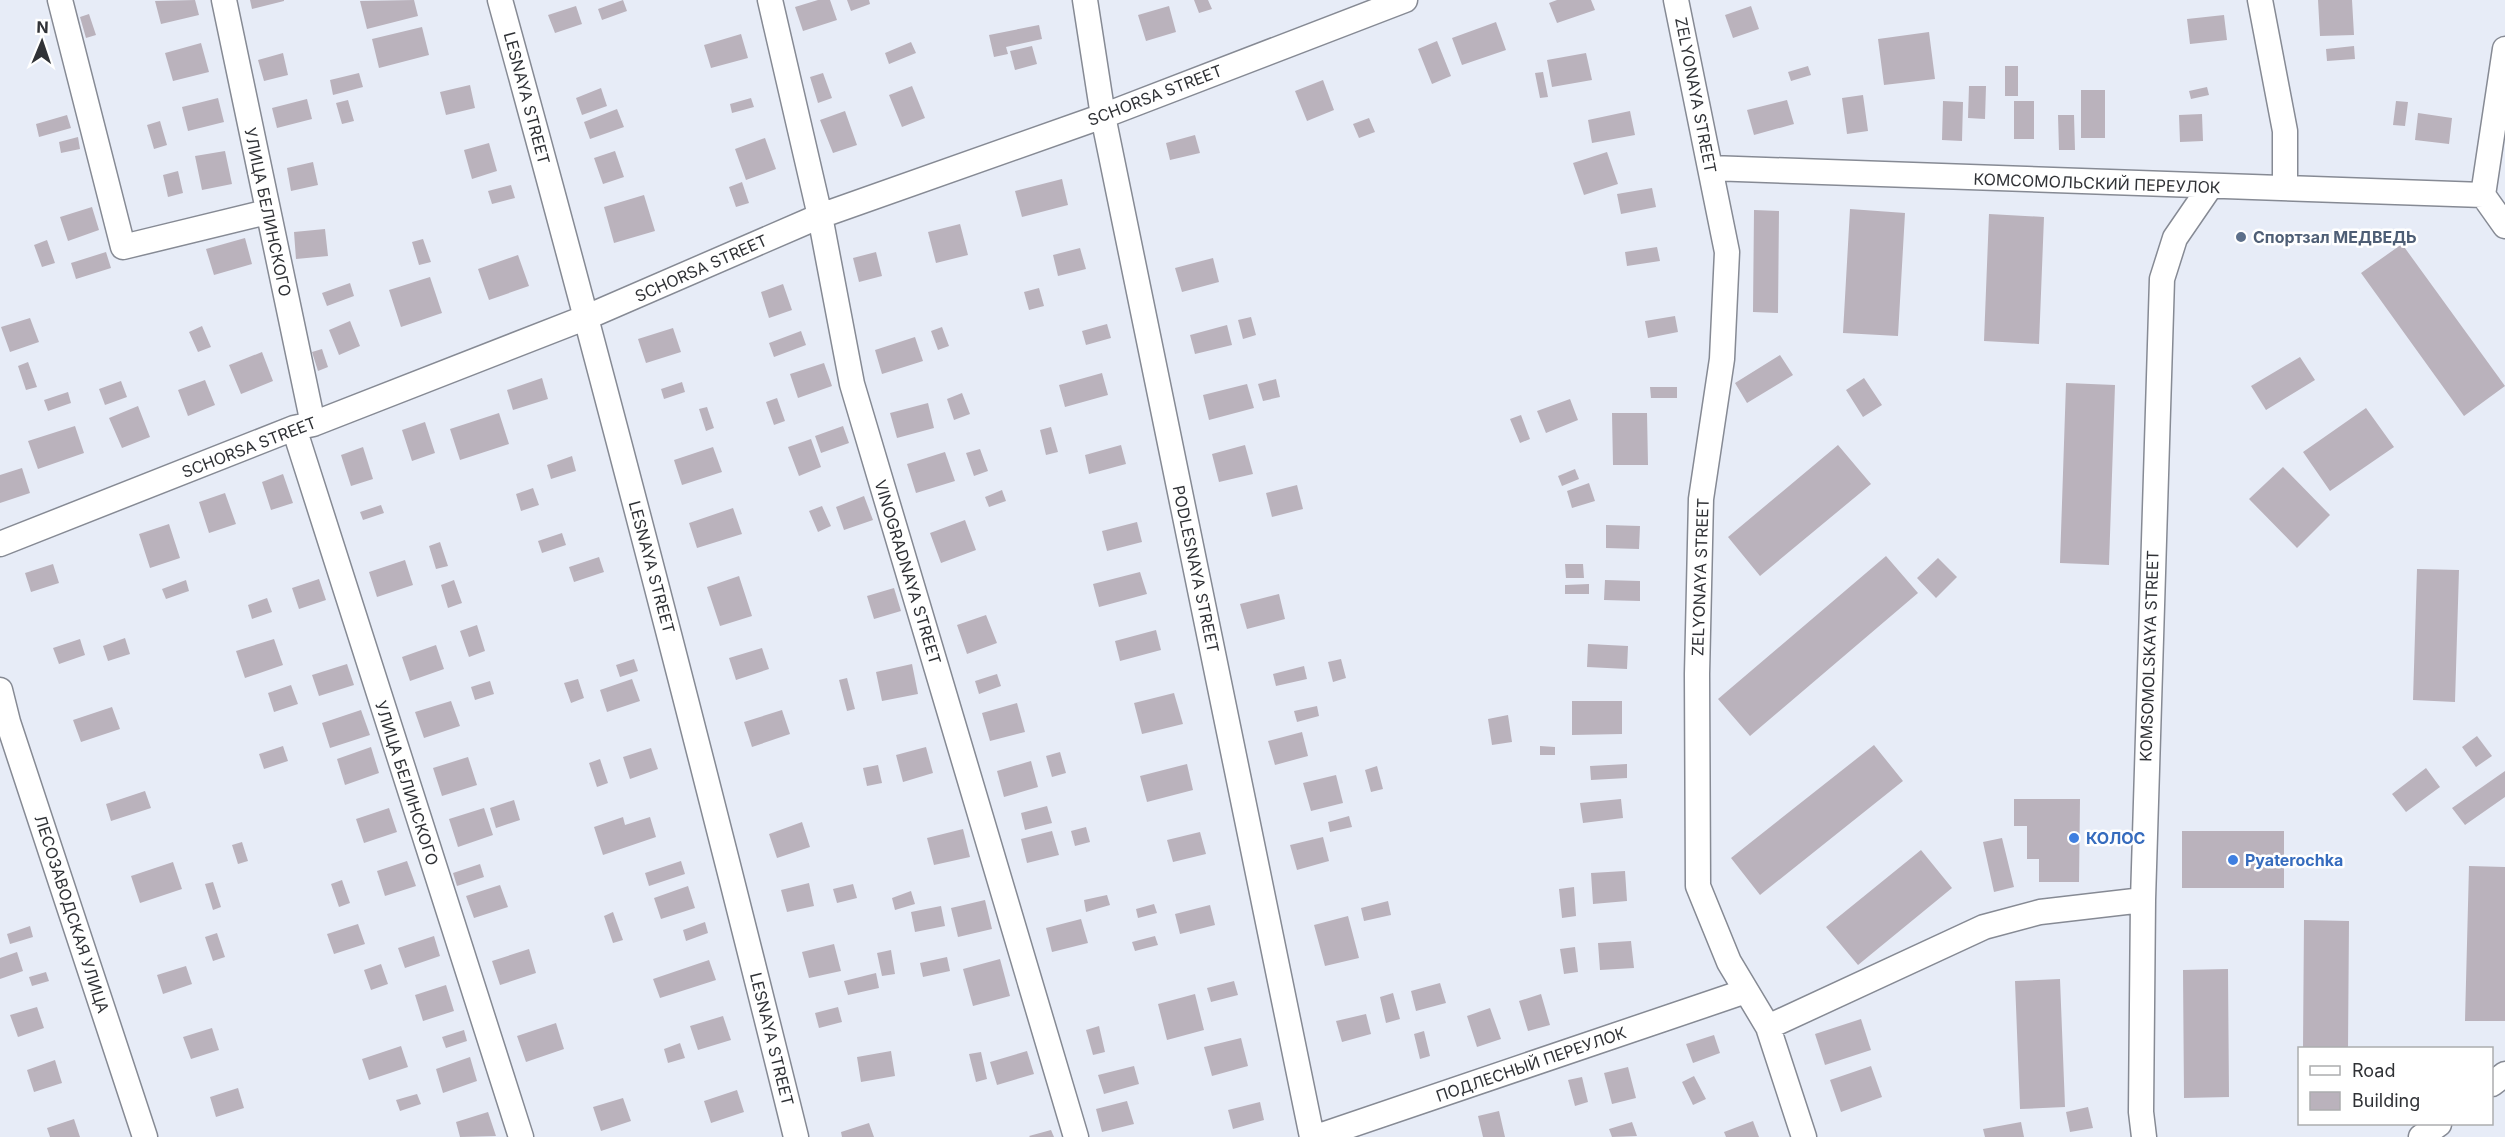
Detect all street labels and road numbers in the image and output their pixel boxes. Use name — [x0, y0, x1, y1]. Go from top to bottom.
street label: ZELYONAYA STREET — [1671, 15, 1721, 175]
street label: LESNAYA STREET — [500, 29, 554, 167]
street label: SCHORSA STREET — [1085, 60, 1225, 130]
street label: УЛИЦА БЕЛИНСКОГО — [240, 126, 296, 298]
street label: КОМСОМОЛЬСКИЙ ПЕРЕУЛОК — [1973, 169, 2221, 197]
street label: SCHORSA STREET — [632, 230, 770, 306]
street label: SCHORSA STREET — [179, 412, 319, 482]
street label: VINOGRADNAYA STREET — [870, 477, 946, 667]
street label: PODLESNAYA STREET — [1168, 484, 1224, 654]
street label: LESNAYA STREET — [625, 498, 679, 636]
street label: ZELYONAYA STREET — [1687, 498, 1713, 656]
street label: KOMSOMOLSKAYA STREET — [2135, 550, 2163, 762]
street label: УЛИЦА БЕЛИНСКОГО — [371, 698, 443, 868]
street label: ЛЕСОЗАВОДСКАЯ УЛИЦА — [30, 812, 114, 1016]
street label: LESNAYA STREET — [746, 970, 798, 1108]
street label: ПОДЛЕСНЫЙ ПЕРЕУЛОК — [1433, 1022, 1629, 1106]

